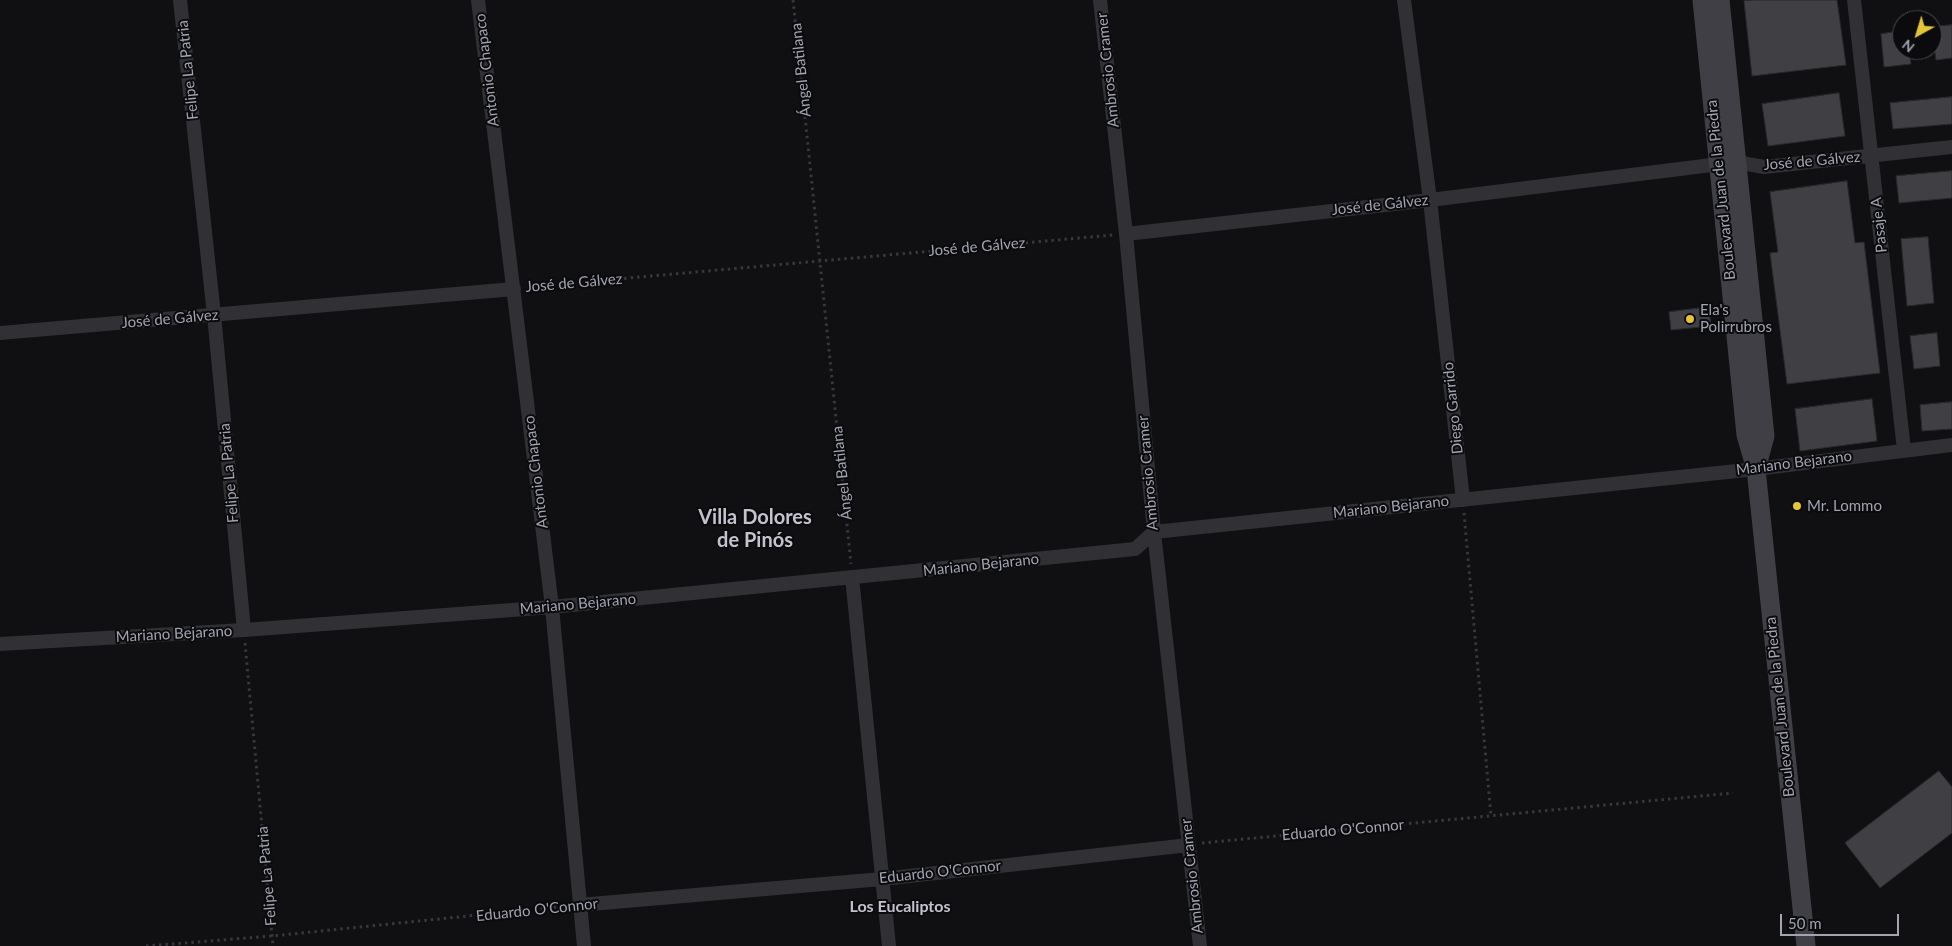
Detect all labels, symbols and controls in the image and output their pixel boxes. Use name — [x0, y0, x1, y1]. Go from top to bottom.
north arrow — [1892, 10, 1942, 60]
street label: Antonio Chapaco — [471, 12, 503, 128]
street label: Ambrosio Cramer — [1093, 12, 1123, 128]
street label: Felipe La Patria — [174, 19, 202, 121]
street label: Ángel Batilana — [787, 22, 815, 118]
text: N — [1898, 36, 1917, 56]
street label: Boulevard Juan de la Piedra — [1703, 99, 1739, 281]
street label: José de Gálvez — [1763, 148, 1861, 174]
street label: José de Gálvez — [1331, 191, 1429, 219]
street label: Pasaje A — [1867, 196, 1891, 254]
street label: José de Gálvez — [928, 234, 1026, 260]
street label: José de Gálvez — [525, 270, 623, 296]
place label: Ela's Polirrubros — [1700, 301, 1772, 336]
street label: José de Gálvez — [121, 306, 219, 332]
marker: Ela's Polirrubros — [1684, 313, 1696, 325]
street label: Diego Garrido — [1439, 361, 1467, 455]
street label: Antonio Chapaco — [520, 414, 552, 530]
street label: Ambrosio Cramer — [1134, 415, 1162, 531]
street label: Felipe La Patria — [216, 422, 242, 524]
street label: Ángel Batilana — [828, 425, 856, 521]
street label: Mariano Bejarano — [1735, 447, 1853, 479]
street label: Mariano Bejarano — [1332, 492, 1450, 522]
place label: Mr. Lommo — [1807, 497, 1882, 515]
marker: Mr. Lommo — [1791, 500, 1803, 512]
district label: Villa Dolores de Pinós — [698, 506, 812, 553]
street label: Mariano Bejarano — [922, 550, 1040, 580]
street label: Mariano Bejarano — [519, 590, 637, 618]
street label: Boulevard Juan de la Piedra — [1762, 616, 1798, 798]
street label: Mariano Bejarano — [115, 622, 233, 646]
street label: Eduardo O'Connor — [1281, 816, 1405, 844]
street label: Ambrosio Cramer — [1177, 818, 1207, 934]
street label: Felipe La Patria — [254, 825, 280, 927]
street label: Eduardo O'Connor — [878, 857, 1002, 887]
street label: Eduardo O'Connor — [475, 895, 599, 925]
district label: Los Eucaliptos — [850, 897, 950, 917]
scale bar — [1782, 904, 1901, 936]
text: 50 m — [1788, 914, 1822, 932]

